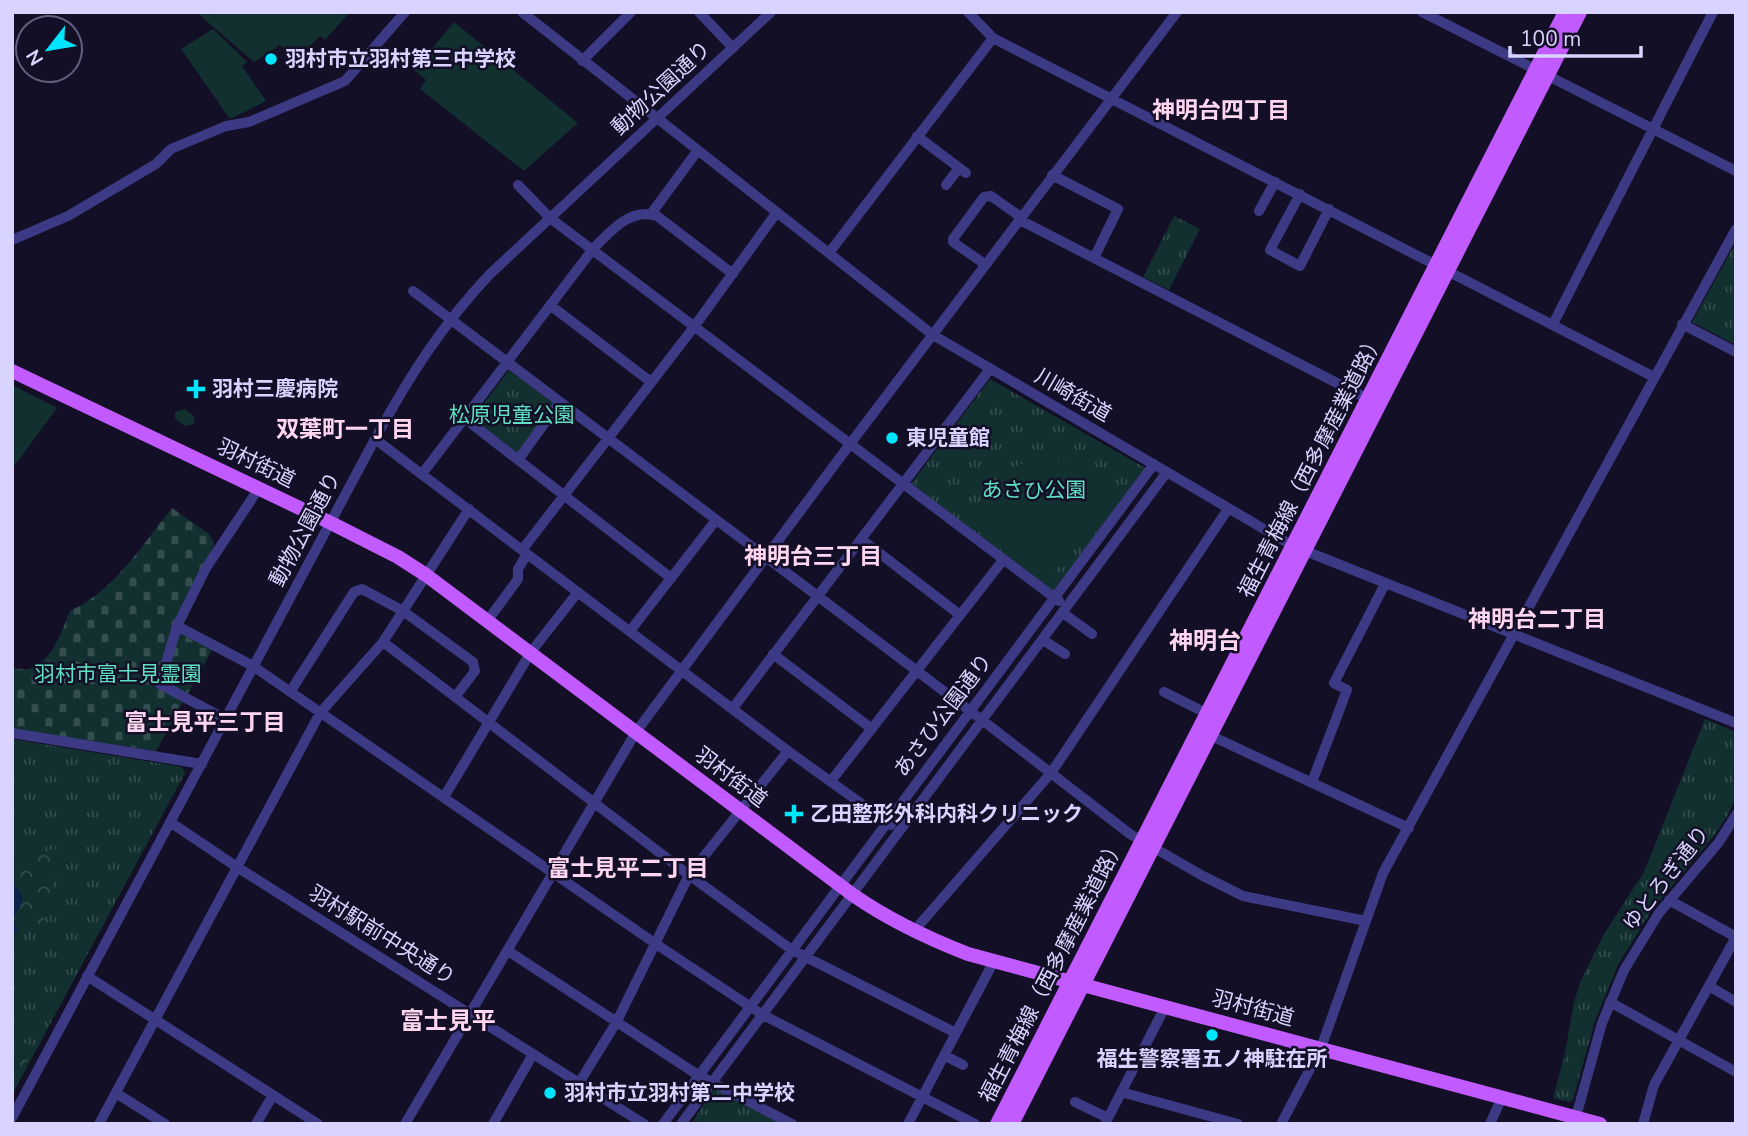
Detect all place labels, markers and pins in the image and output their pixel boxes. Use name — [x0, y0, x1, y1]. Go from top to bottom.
place label: 羽村市立羽村第三中学校 — [285, 45, 516, 73]
marker: 羽村市立羽村第三中学校 — [263, 51, 279, 67]
place label: 羽村三慶病院 — [212, 375, 338, 403]
marker: 羽村三慶病院 — [186, 379, 206, 399]
place label: 東児童館 — [906, 424, 990, 452]
marker: 東児童館 — [884, 430, 900, 446]
place label: 乙田整形外科内科クリニック — [810, 800, 1083, 828]
marker: 乙田整形外科内科クリニック — [784, 804, 804, 824]
marker: 福生警察署五ノ神駐在所 — [1204, 1027, 1220, 1043]
place label: 福生警察署五ノ神駐在所 — [1097, 1045, 1328, 1073]
place label: 羽村市立羽村第二中学校 — [564, 1079, 795, 1107]
marker: 羽村市立羽村第二中学校 — [542, 1085, 558, 1101]

